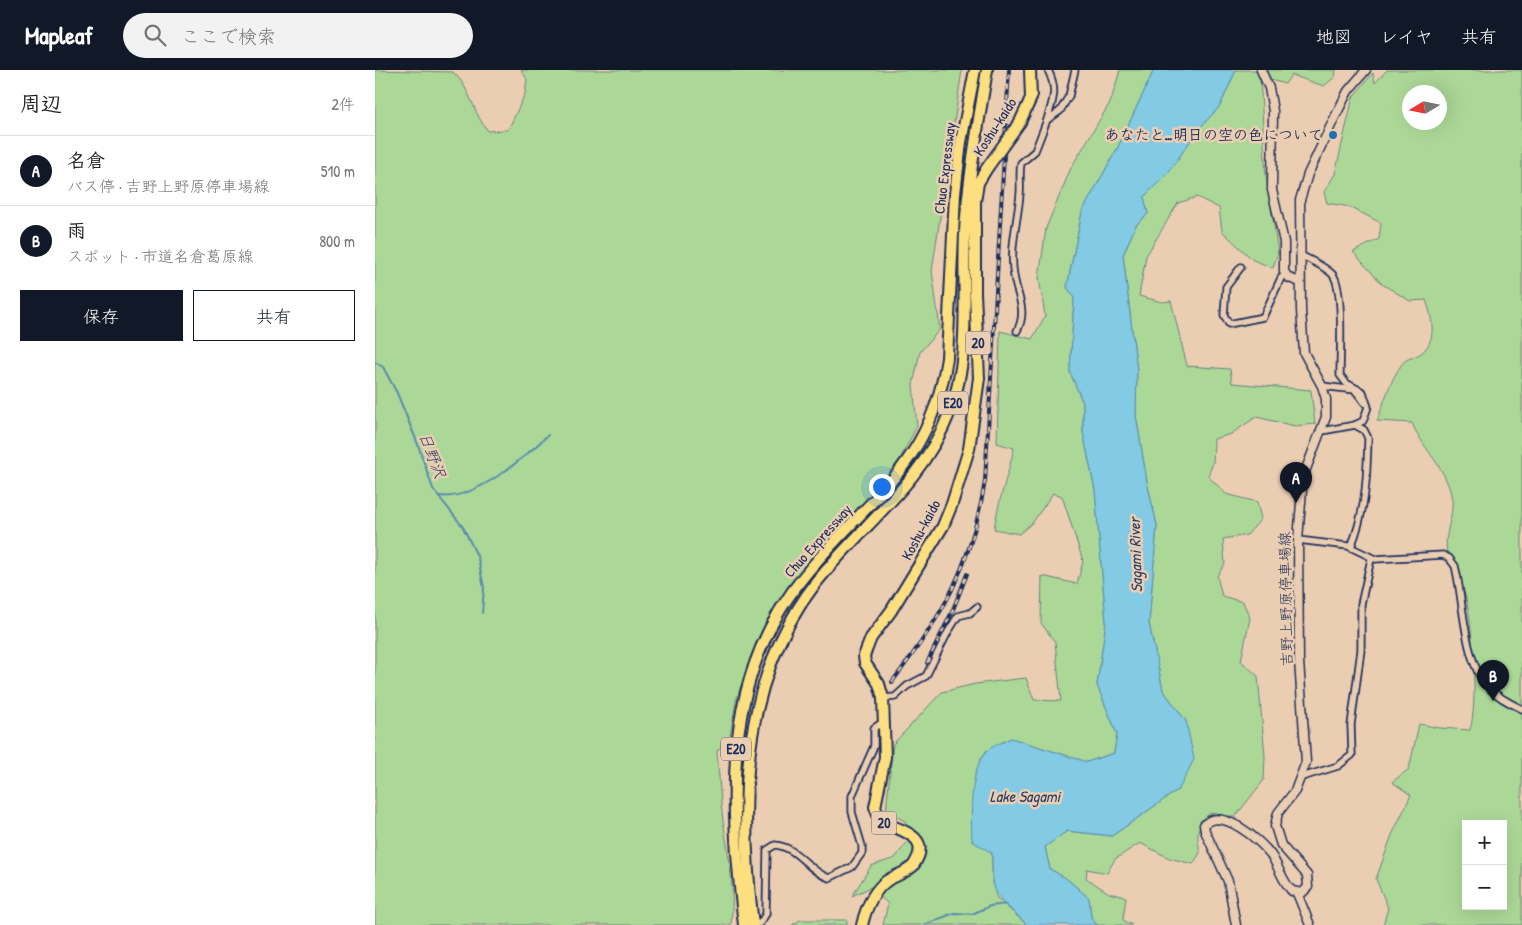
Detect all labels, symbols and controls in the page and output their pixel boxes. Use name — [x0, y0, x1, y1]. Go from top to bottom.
search box — [123, 13, 473, 58]
text: Mapleaf — [25, 19, 93, 51]
icon: search — [141, 21, 169, 49]
text: ここで検索 — [181, 23, 276, 49]
text: 地図 — [1316, 24, 1352, 49]
text: レイヤ — [1380, 24, 1433, 49]
text: 共有 — [1461, 24, 1497, 49]
north arrow — [1402, 85, 1447, 130]
text: 周辺 — [20, 89, 62, 118]
text: 2件 — [332, 93, 355, 115]
street label: Koshu-kaido — [968, 94, 1021, 160]
street label: Chuo Expressway — [928, 121, 961, 215]
place label: あなたと…明日の空の色について — [1104, 124, 1323, 145]
marker: あなたと…明日の空の色について — [1327, 129, 1339, 141]
text: 名倉 — [67, 147, 105, 173]
text: A — [32, 160, 40, 182]
text: 510 m — [321, 160, 355, 182]
text: バス停 · 吉野上野原停車場線 — [67, 175, 270, 197]
text: 雨 — [67, 217, 86, 243]
text: B — [32, 230, 40, 252]
text: 800 m — [319, 230, 355, 252]
text: スポット · 市道名倉葛原線 — [67, 245, 254, 267]
button: 保存 — [20, 290, 183, 341]
button: 共有 — [193, 290, 355, 341]
road number: 20 — [965, 332, 991, 354]
road number: E20 — [938, 392, 968, 414]
water label: 日野沢 — [414, 429, 452, 482]
pin: A — [1280, 462, 1312, 503]
your location — [869, 474, 895, 500]
street label: Koshu-kaido — [896, 496, 945, 564]
street label: Chuo Expressway — [779, 499, 856, 582]
water label: Sagami River — [1123, 515, 1147, 593]
street label: 吉野上野原停車場線 — [1274, 531, 1297, 667]
pin: B — [1477, 660, 1509, 701]
road number: E20 — [721, 738, 751, 761]
water label: Lake Sagami — [990, 785, 1062, 807]
road number: 20 — [871, 811, 897, 834]
map controls — [1462, 820, 1507, 910]
button: + — [1462, 820, 1507, 865]
button: − — [1462, 865, 1507, 910]

